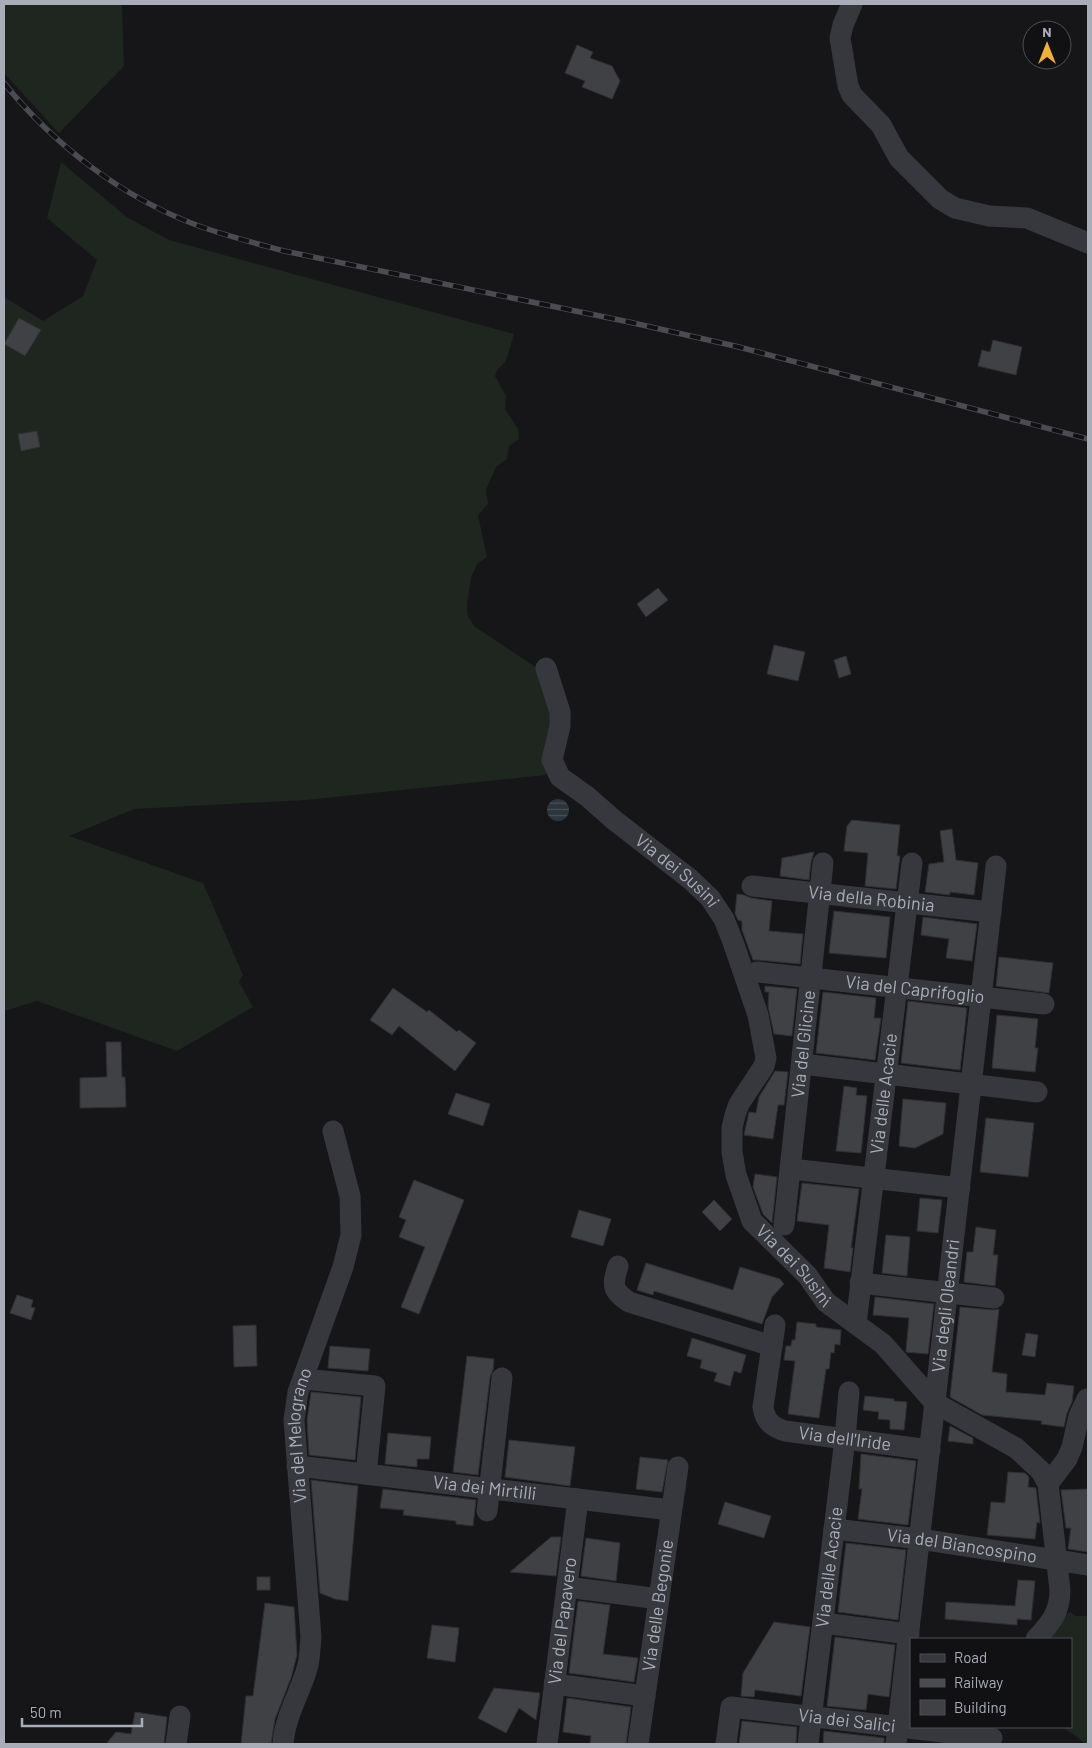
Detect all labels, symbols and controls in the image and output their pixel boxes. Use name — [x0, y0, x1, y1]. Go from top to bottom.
north arrow — [1022, 20, 1072, 70]
text: N — [1042, 23, 1052, 40]
street label: Via dei Susini — [631, 828, 725, 911]
street label: Via della Robinia — [807, 880, 936, 916]
street label: Via del Caprifoglio — [844, 970, 986, 1007]
street label: Via del Glicine — [786, 989, 819, 1099]
street label: Via delle Acacie — [865, 1032, 901, 1155]
street label: Via dei Susini — [752, 1219, 836, 1312]
street label: Via degli Oleandri — [926, 1238, 963, 1374]
street label: Via del Melograno — [282, 1364, 316, 1504]
street label: Via dell'Iride — [797, 1421, 893, 1455]
street label: Via dei Mirtilli — [432, 1470, 538, 1504]
street label: Via delle Acacie — [810, 1505, 847, 1629]
street label: Via del Biancospino — [886, 1523, 1039, 1567]
street label: Via delle Begonie — [637, 1538, 677, 1673]
street label: Via del Papavero — [543, 1556, 581, 1686]
legend — [910, 1638, 1072, 1728]
text: Road — [954, 1648, 987, 1666]
text: Railway — [954, 1673, 1003, 1691]
scale bar — [22, 1696, 142, 1728]
text: Building — [954, 1698, 1007, 1716]
text: 50 m — [30, 1703, 62, 1721]
street label: Via dei Salici — [797, 1703, 897, 1736]

